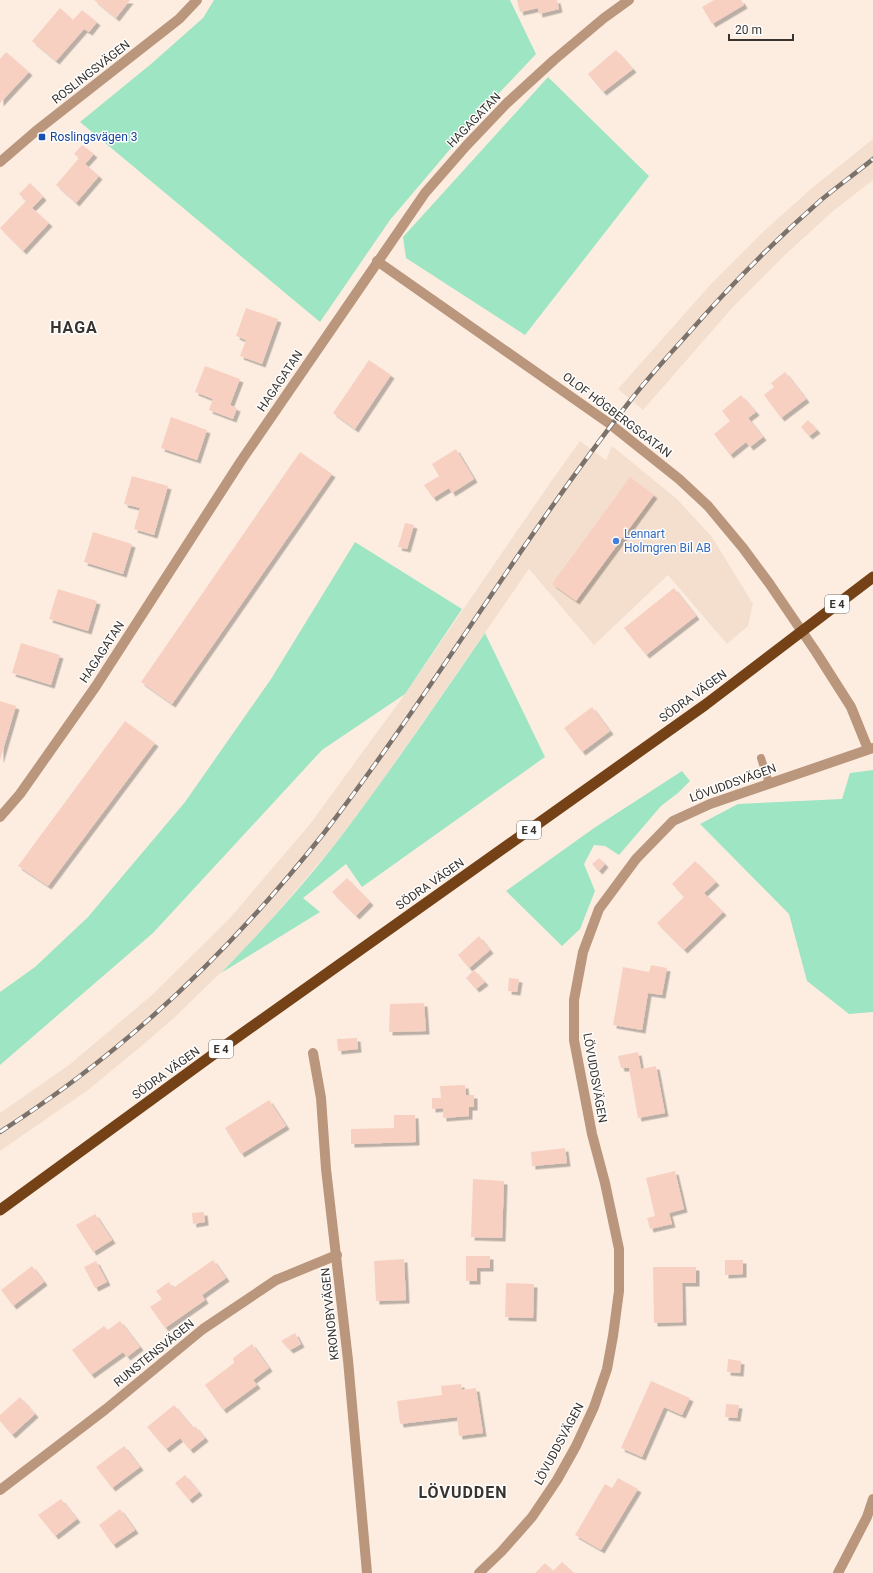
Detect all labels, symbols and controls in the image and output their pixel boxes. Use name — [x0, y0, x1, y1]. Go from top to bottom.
scale bar — [729, 16, 793, 42]
text: 20 m — [735, 23, 762, 37]
street label: ROSLINGSVÄGEN — [49, 36, 133, 107]
street label: HAGAGATAN — [444, 90, 504, 150]
place label: Roslingsvägen 3 — [50, 130, 138, 144]
marker: Roslingsvägen 3 — [37, 132, 47, 142]
district label: HAGA — [50, 318, 98, 337]
street label: HAGAGATAN — [254, 348, 306, 414]
street label: OLOF HÖGBERGSGATAN — [560, 369, 675, 460]
place label: Lennart Holmgren Bil AB — [624, 527, 711, 555]
marker: Lennart Holmgren Bil AB — [611, 536, 621, 546]
road number: E 4 — [825, 595, 849, 613]
street label: HAGAGATAN — [77, 619, 127, 685]
street label: SÖDRA VÄGEN — [656, 666, 729, 725]
street label: LÖVUDDSVÄGEN — [687, 760, 778, 805]
road number: E 4 — [517, 821, 541, 839]
street label: SÖDRA VÄGEN — [393, 855, 467, 913]
street label: LÖVUDDSVÄGEN — [580, 1032, 611, 1124]
road number: E 4 — [209, 1040, 233, 1058]
street label: SÖDRA VÄGEN — [129, 1043, 202, 1102]
street label: KRONOBYVÄGEN — [317, 1267, 342, 1361]
street label: RUNSTENSVÄGEN — [110, 1316, 197, 1390]
street label: LÖVUDDSVÄGEN — [531, 1400, 587, 1487]
district label: LÖVUDDEN — [418, 1483, 508, 1502]

